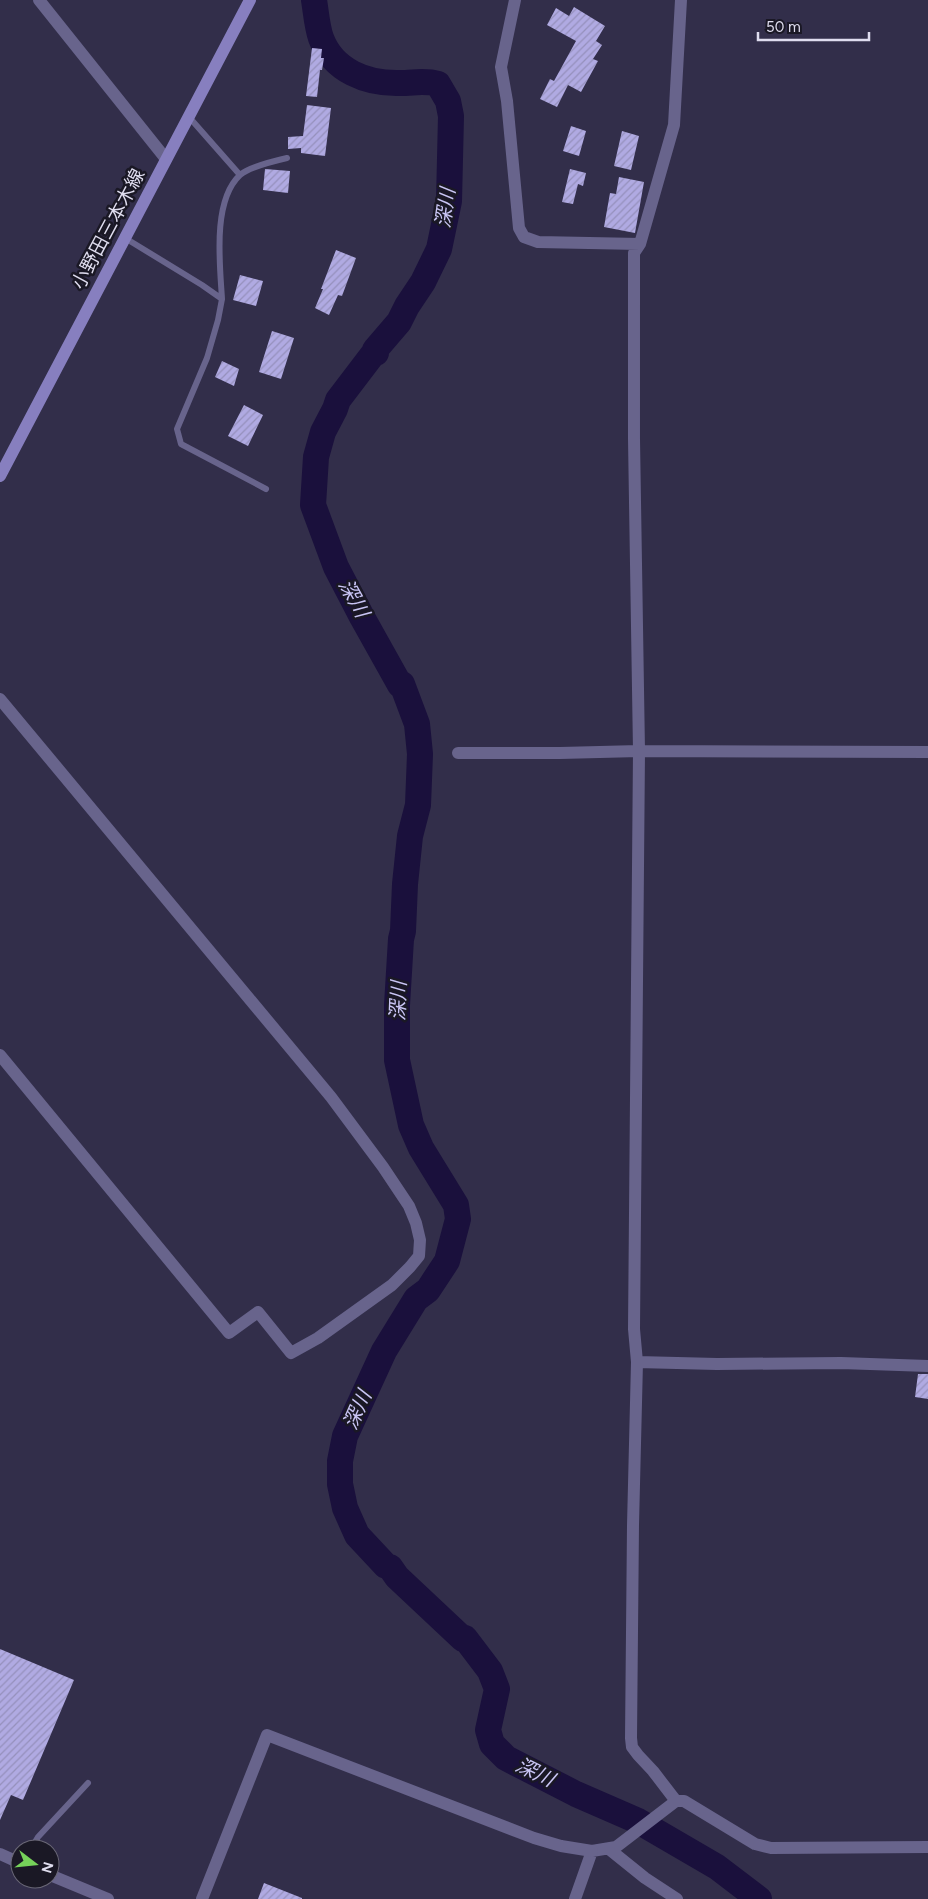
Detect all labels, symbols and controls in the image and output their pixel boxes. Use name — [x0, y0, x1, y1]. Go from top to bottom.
scale bar — [758, 10, 869, 42]
text: 50 m — [766, 18, 801, 36]
street label: 小野田三本木線 — [67, 165, 149, 293]
water label: 深川 — [430, 185, 460, 229]
water label: 深川 — [334, 575, 375, 623]
water label: 深川 — [385, 979, 411, 1021]
water label: 深川 — [338, 1385, 377, 1433]
water label: 深川 — [512, 1752, 560, 1792]
north arrow — [10, 1839, 60, 1889]
text: N — [37, 1860, 57, 1875]

